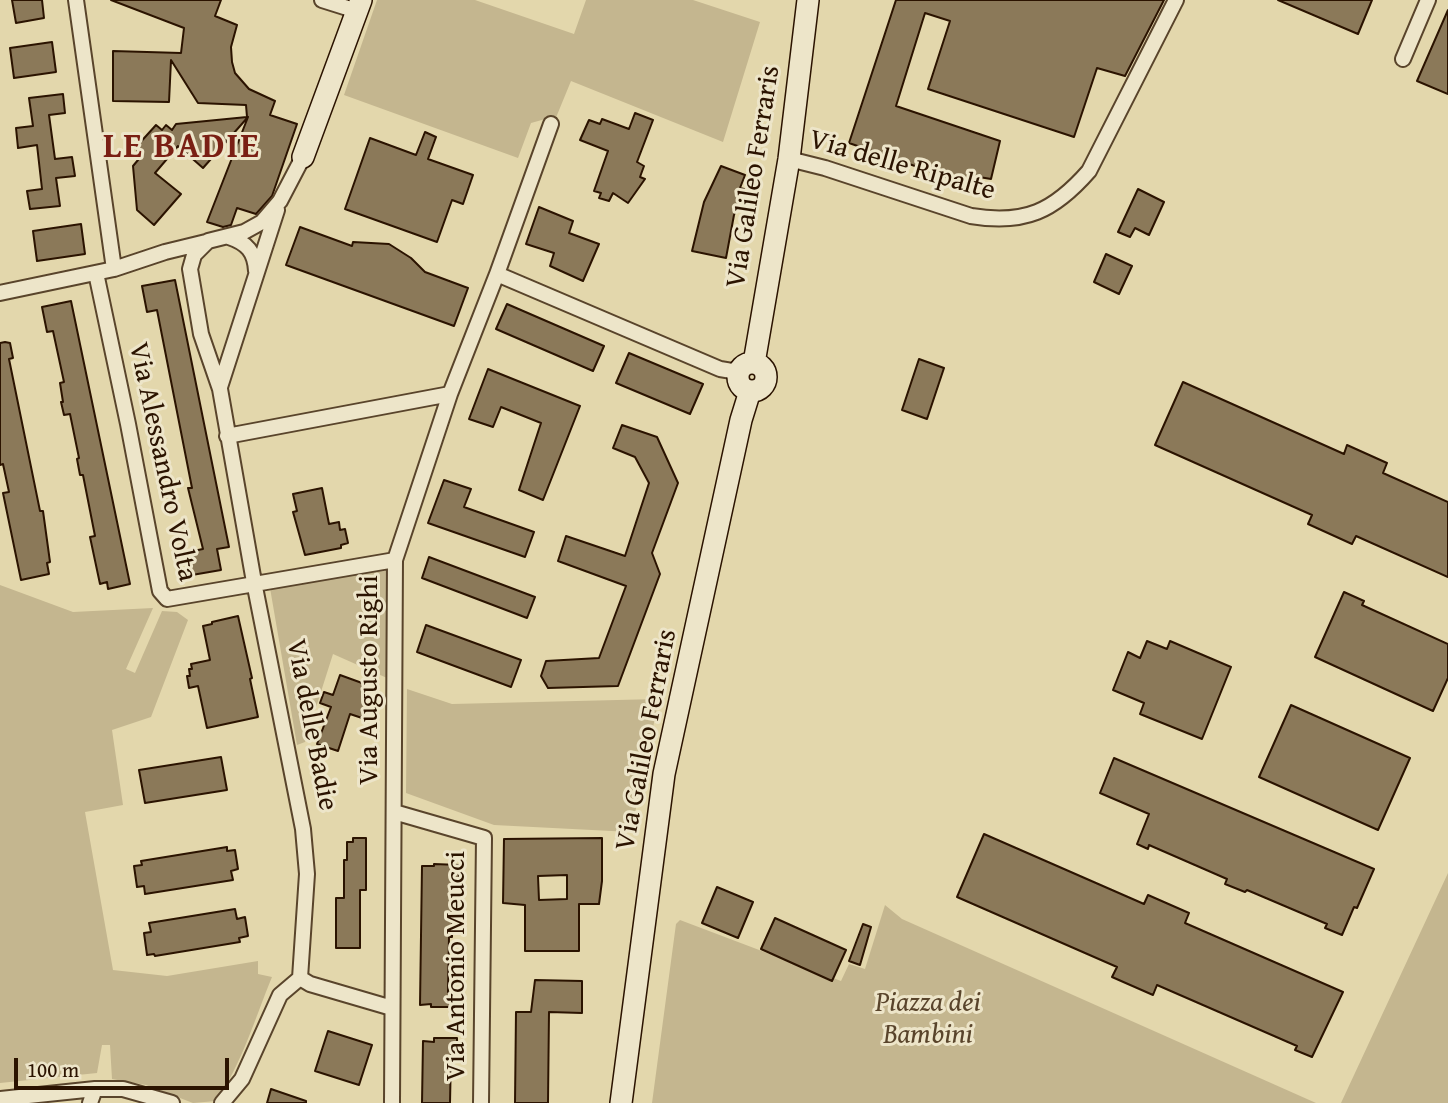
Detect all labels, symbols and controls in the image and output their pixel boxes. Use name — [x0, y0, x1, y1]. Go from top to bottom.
street label: Via Galileo Ferraris — [720, 63, 788, 291]
street label: Via delle Ripalte — [805, 123, 999, 209]
district label: LE BADIE — [104, 127, 260, 169]
street label: Via Alessandro Volta — [120, 340, 204, 584]
street label: Via Augusto Righi — [353, 575, 387, 785]
street label: Via Galileo Ferraris — [609, 626, 685, 854]
street label: Via delle Badie — [278, 637, 344, 813]
street label: Via Antonio Meucci — [440, 851, 474, 1081]
park label: Piazza dei Bambini — [875, 987, 981, 1053]
scale bar — [18, 1044, 233, 1088]
text: 100 m — [27, 1054, 79, 1085]

